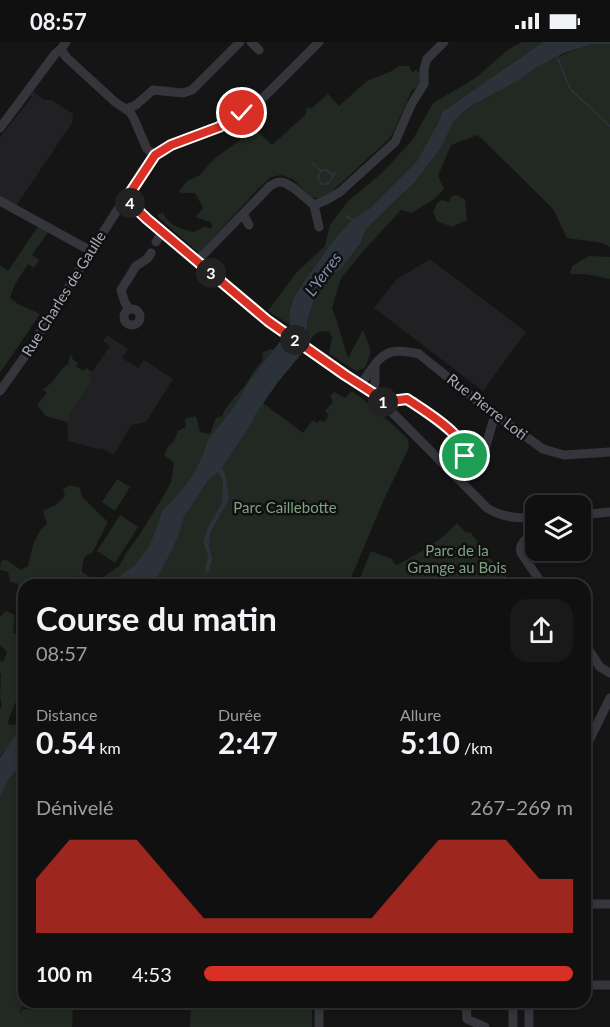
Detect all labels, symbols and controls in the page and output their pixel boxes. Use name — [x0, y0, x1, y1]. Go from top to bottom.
text: 08:57 — [30, 8, 87, 35]
pin — [216, 87, 267, 138]
icon: check — [225, 96, 258, 129]
pin: 4 — [115, 188, 145, 218]
text: 4 — [125, 193, 135, 212]
street label: Rue Charles de Gaulle — [17, 227, 109, 359]
water label: L'Yerres — [300, 248, 345, 299]
pin: 3 — [196, 258, 226, 288]
text: 3 — [206, 263, 216, 282]
pin: 2 — [280, 325, 310, 355]
text: 2 — [290, 330, 300, 349]
street label: Rue Pierre Loti — [444, 369, 531, 443]
pin: 1 — [368, 387, 398, 417]
text: 1 — [378, 392, 388, 411]
pin — [439, 430, 490, 481]
icon: arrive — [448, 439, 481, 472]
map controls — [525, 495, 591, 561]
button: layers — [525, 495, 591, 561]
park label: Parc Caillebotte — [233, 498, 337, 516]
park label: Parc de la Grange au Bois — [407, 541, 507, 576]
text: Course du matin — [36, 598, 277, 638]
button: share — [510, 599, 573, 662]
text: 08:57 — [36, 641, 87, 665]
text: Distance — [36, 705, 97, 724]
text: Durée — [218, 705, 261, 724]
text: Allure — [400, 705, 441, 724]
text: 0.54 — [36, 724, 95, 760]
text: 2:47 — [218, 724, 278, 760]
text: 5:10 — [400, 724, 460, 760]
text: km — [95, 738, 121, 757]
text: /km — [460, 738, 493, 757]
text: Dénivelé — [36, 795, 113, 819]
text: 267–269 m — [470, 795, 573, 819]
text: 100 m — [36, 962, 92, 986]
text: 4:53 — [132, 962, 172, 986]

